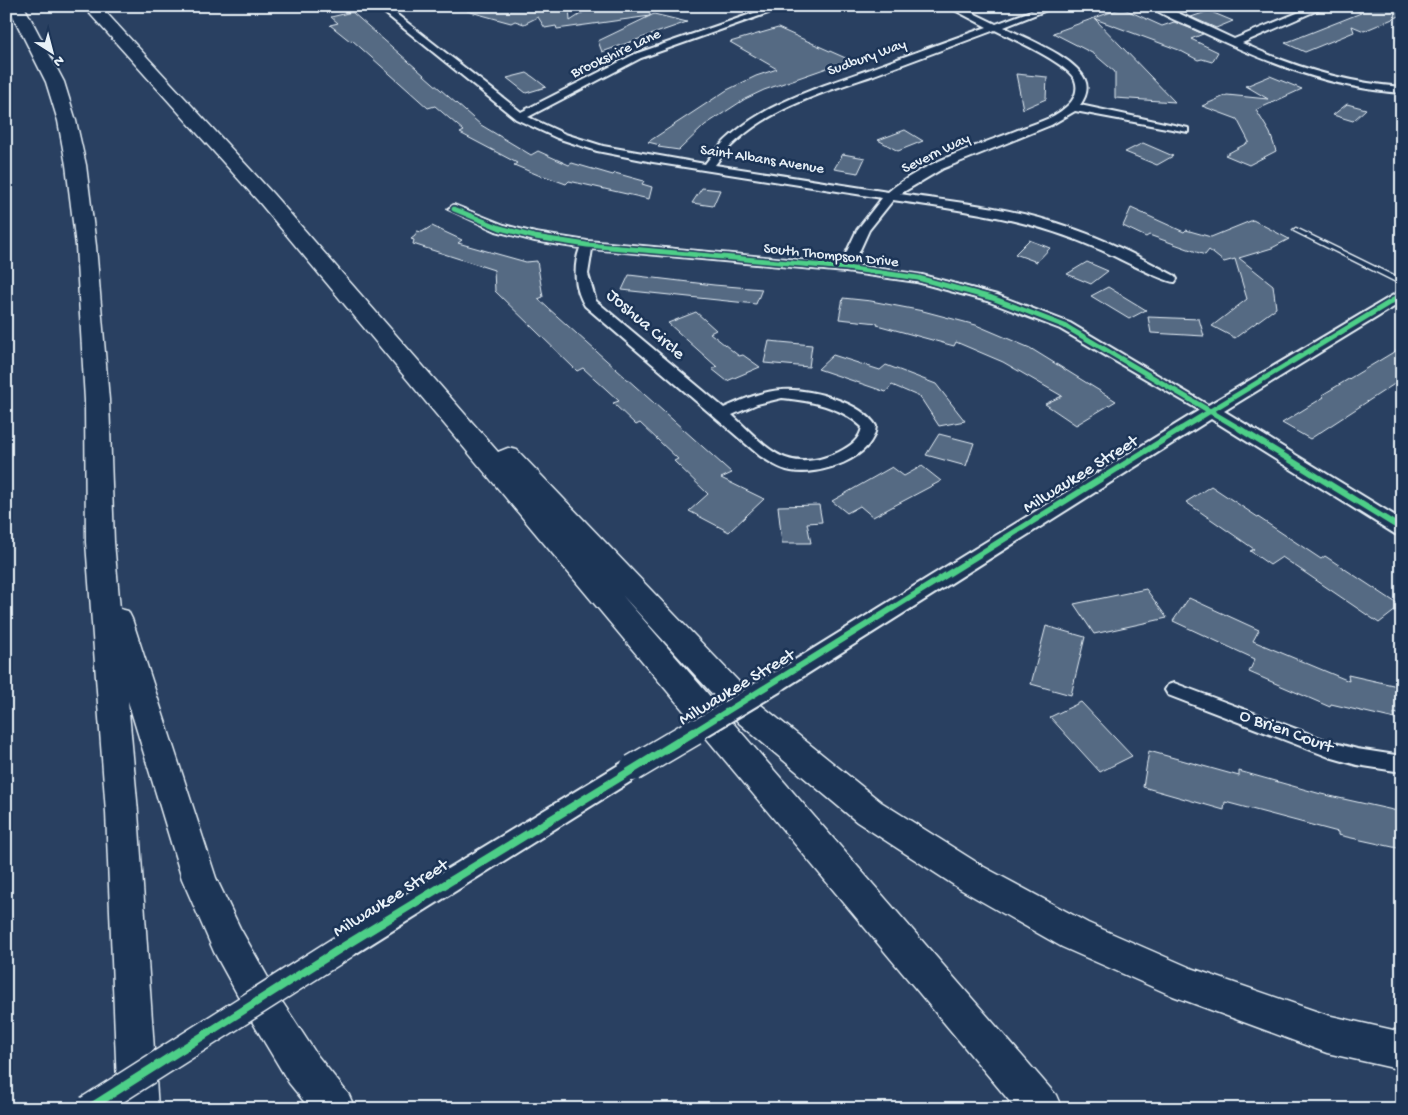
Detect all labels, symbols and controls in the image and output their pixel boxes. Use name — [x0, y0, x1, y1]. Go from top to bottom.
street label: Brookshire Lane — [567, 25, 664, 83]
north arrow — [28, 28, 78, 78]
street label: Sudbury Way — [825, 35, 909, 81]
text: N — [49, 51, 67, 70]
street label: Severn Way — [899, 130, 974, 178]
street label: Saint Albans Avenue — [699, 141, 825, 179]
street label: South Thompson Drive — [763, 240, 900, 272]
street label: Joshua Circle — [601, 285, 689, 365]
street label: Milwaukee Street — [1020, 430, 1144, 519]
street label: Milwaukee Street — [675, 644, 800, 731]
street label: O Brien Court — [1236, 705, 1337, 759]
street label: Milwaukee Street — [330, 854, 454, 943]

